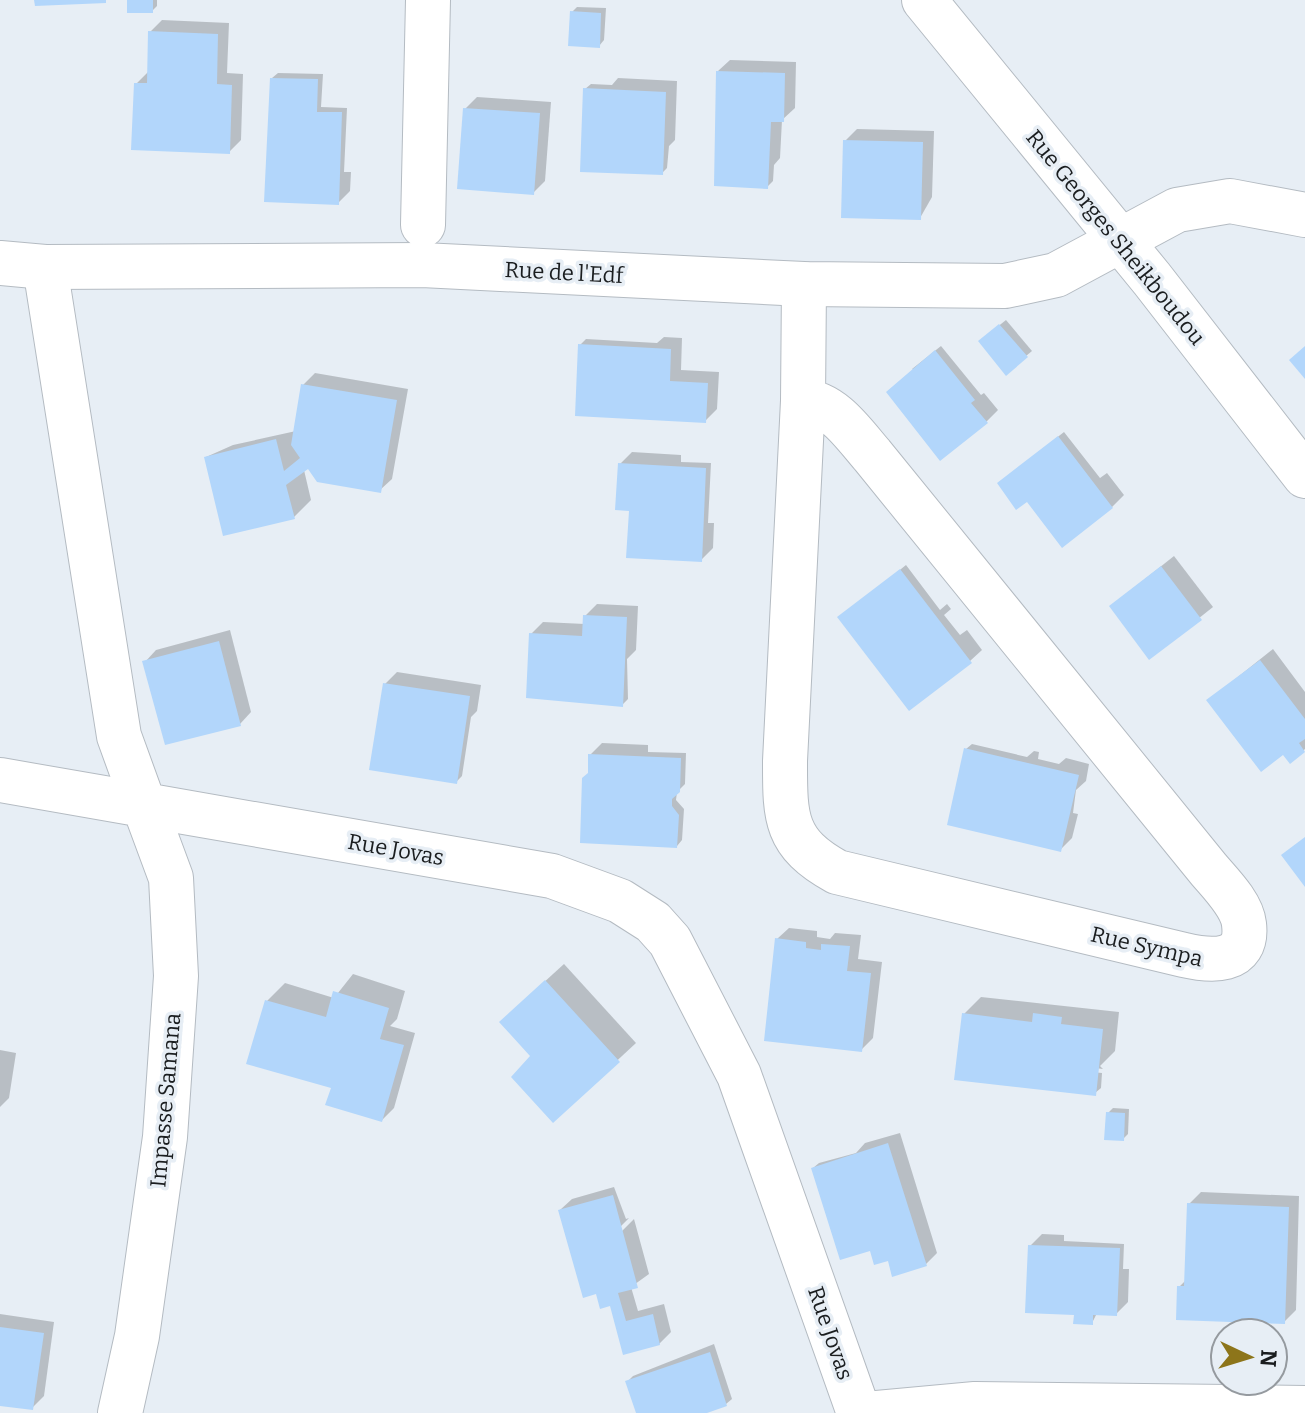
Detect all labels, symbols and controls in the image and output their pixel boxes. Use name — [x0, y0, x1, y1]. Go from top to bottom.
street label: Rue Georges Sheikboudou — [1020, 124, 1211, 351]
street label: Rue de l'Edf — [504, 256, 625, 289]
street label: Rue Jovas — [346, 828, 446, 871]
street label: Rue Sympa — [1088, 920, 1206, 972]
street label: Impasse Samana — [144, 1012, 187, 1188]
street label: Rue Jovas — [802, 1283, 859, 1383]
north arrow — [1209, 1317, 1289, 1397]
text: N — [1254, 1349, 1283, 1368]

